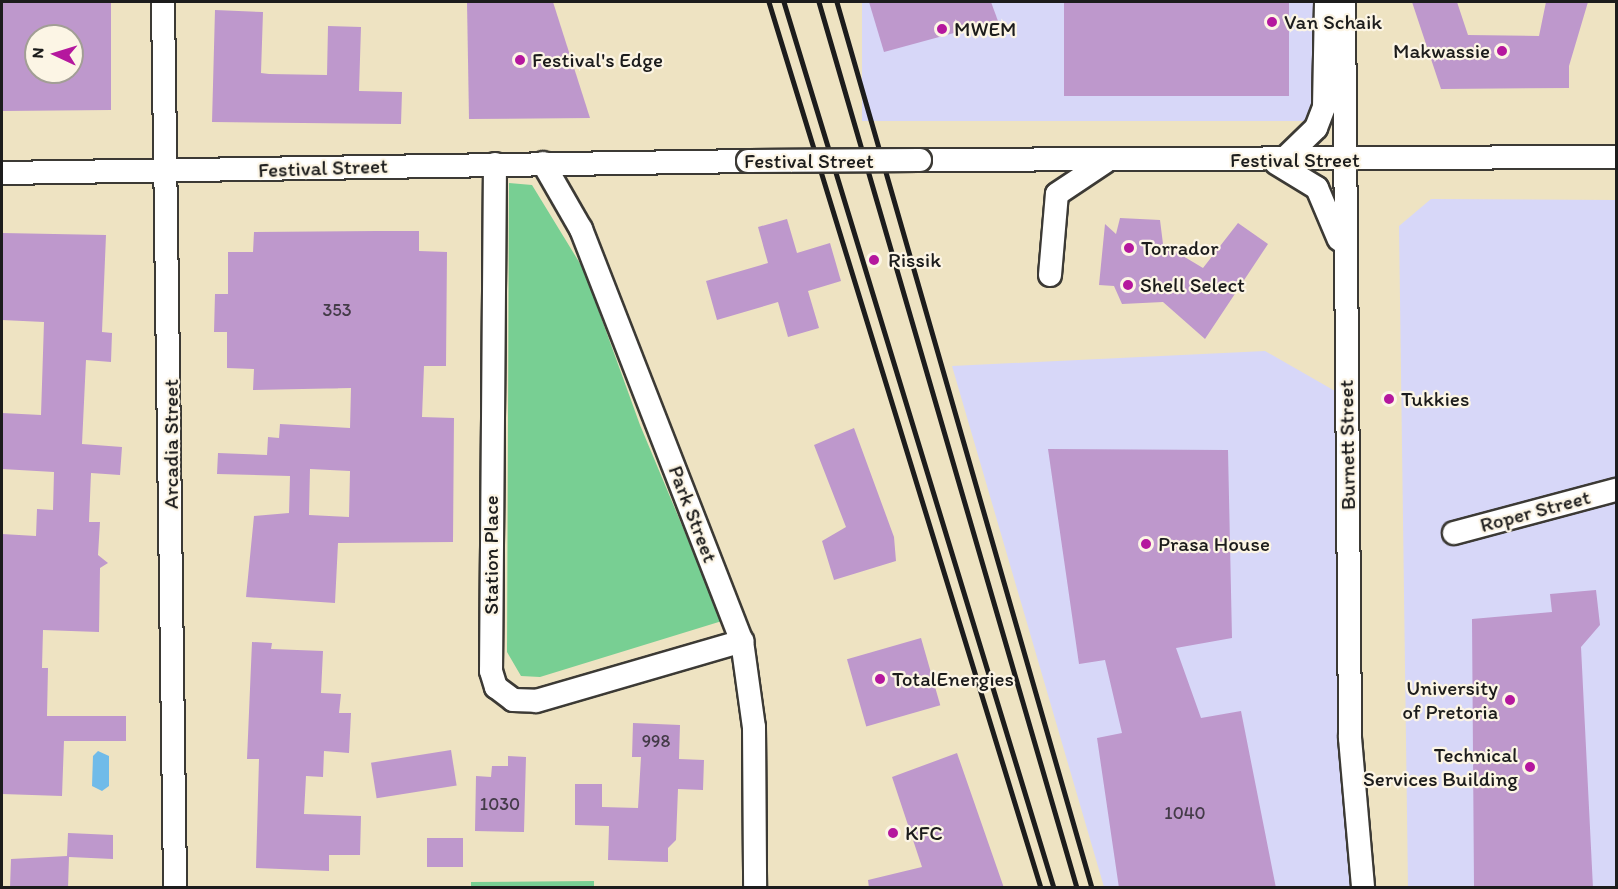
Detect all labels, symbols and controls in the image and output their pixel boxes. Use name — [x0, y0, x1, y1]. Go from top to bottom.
place label: Van Schaik — [1284, 9, 1383, 35]
marker: Van Schaik — [1265, 15, 1279, 29]
place label: MWEM — [954, 16, 1016, 42]
marker: MWEM — [935, 22, 949, 36]
north arrow — [24, 24, 84, 84]
place label: Makwassie — [1393, 38, 1490, 64]
marker: Makwassie — [1495, 44, 1509, 58]
text: N — [28, 47, 47, 59]
place label: Festival's Edge — [532, 47, 663, 73]
marker: Festival's Edge — [513, 53, 527, 67]
street label: Festival Street — [1230, 147, 1360, 173]
street label: Festival Street — [744, 148, 874, 174]
street label: Festival Street — [258, 153, 388, 183]
place label: Torrador — [1141, 235, 1218, 261]
marker: Torrador — [1122, 241, 1136, 255]
place label: Rissik — [888, 247, 941, 273]
marker: Rissik — [865, 251, 883, 269]
place label: Shell Select — [1140, 272, 1245, 298]
marker: Shell Select — [1121, 278, 1135, 292]
house number: 353 — [322, 299, 352, 321]
street label: Arcadia Street — [158, 379, 184, 509]
street label: Burnett Street — [1333, 380, 1361, 510]
place label: Tukkies — [1401, 386, 1469, 412]
marker: Tukkies — [1382, 392, 1396, 406]
street label: Park Street — [663, 462, 723, 566]
street label: Roper Street — [1477, 484, 1593, 538]
street label: Station Place — [478, 495, 504, 615]
place label: Prasa House — [1158, 531, 1270, 557]
marker: Prasa House — [1139, 537, 1153, 551]
place label: TotalEnergies — [892, 666, 1014, 692]
marker: TotalEnergies — [873, 672, 887, 686]
place label: University of Pretoria — [1401, 675, 1498, 725]
marker: University of Pretoria — [1503, 693, 1517, 707]
house number: 998 — [642, 730, 670, 752]
place label: Technical Services Building — [1363, 742, 1518, 792]
marker: Technical Services Building — [1523, 760, 1537, 774]
house number: 1030 — [480, 793, 520, 815]
house number: 1040 — [1164, 802, 1206, 824]
place label: KFC — [905, 820, 943, 846]
marker: KFC — [886, 826, 900, 840]

